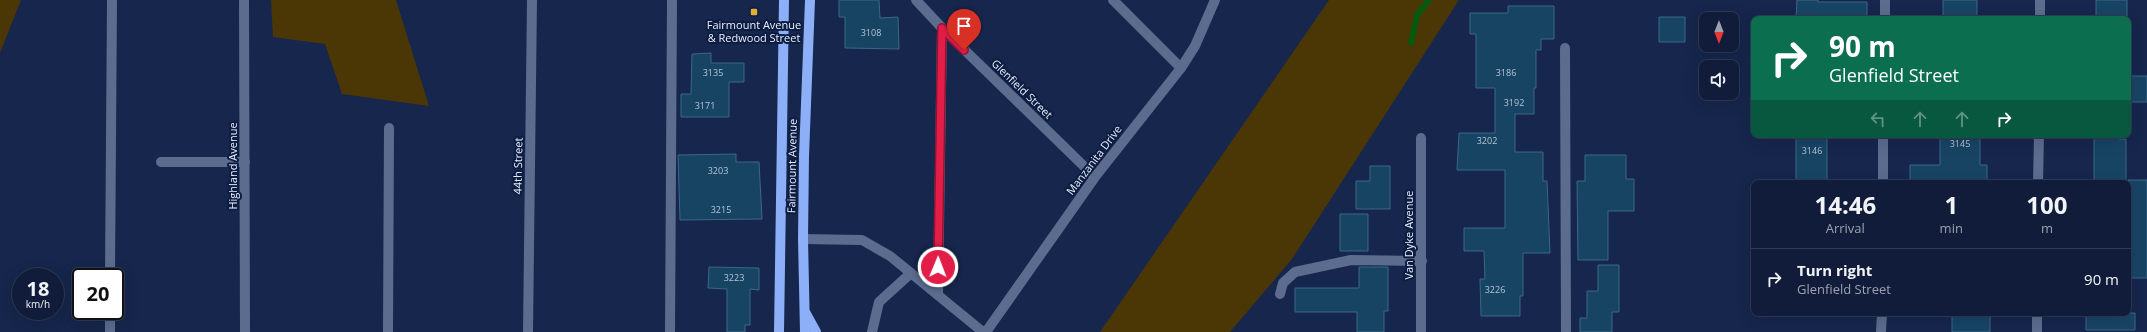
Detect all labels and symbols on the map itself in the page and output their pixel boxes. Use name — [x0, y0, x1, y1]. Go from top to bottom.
marker: Fairmount Avenue & Redwood Street — [749, 7, 759, 17]
pin — [947, 9, 981, 50]
north arrow — [1699, 12, 1739, 52]
place label: Fairmount Avenue & Redwood Street — [707, 17, 801, 45]
house number: 3108 — [861, 26, 881, 39]
street label: Glenfield Street — [989, 56, 1056, 122]
house number: 3135 — [703, 66, 723, 79]
house number: 3186 — [1496, 66, 1516, 79]
house number: 3192 — [1504, 96, 1524, 109]
house number: 3171 — [695, 99, 715, 112]
street label: Fairmount Avenue — [783, 119, 800, 213]
street label: Highland Avenue — [225, 122, 240, 210]
street label: Manzanita Drive — [1063, 122, 1125, 197]
house number: 3202 — [1477, 134, 1497, 147]
street label: 44th Street — [510, 137, 525, 195]
house number: 3145 — [1950, 137, 1970, 150]
house number: 3146 — [1802, 144, 1822, 157]
house number: 3203 — [708, 164, 728, 177]
street label: Van Dyke Avenue — [1401, 191, 1416, 279]
house number: 3215 — [711, 203, 731, 216]
position arrow — [917, 246, 959, 288]
speed limit sign: 20 — [72, 268, 124, 320]
house number: 3223 — [724, 271, 744, 284]
house number: 3226 — [1485, 283, 1505, 296]

